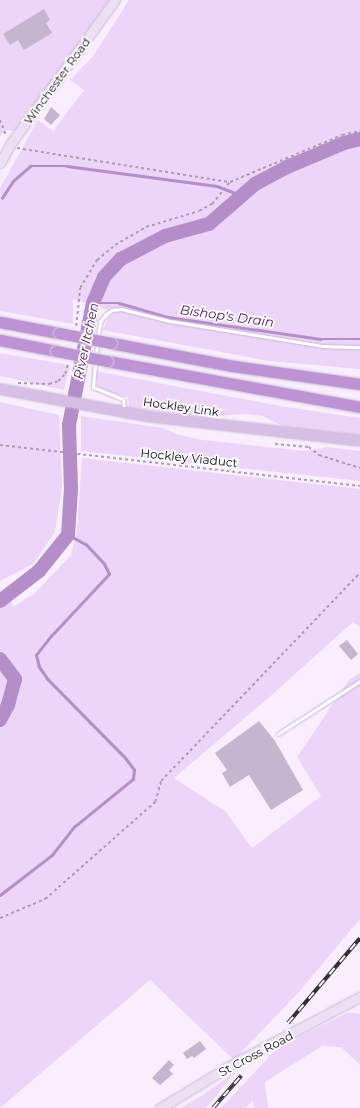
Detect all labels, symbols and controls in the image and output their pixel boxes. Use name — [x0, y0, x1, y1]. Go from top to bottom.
street label: Winchester Road — [21, 35, 93, 127]
water label: River Itchen — [70, 301, 102, 381]
water label: Bishop's Drain — [179, 302, 275, 330]
street label: Hockley Link — [142, 395, 220, 419]
street label: Hockley Viaduct — [140, 446, 238, 470]
street label: St Cross Road — [216, 1028, 296, 1080]

